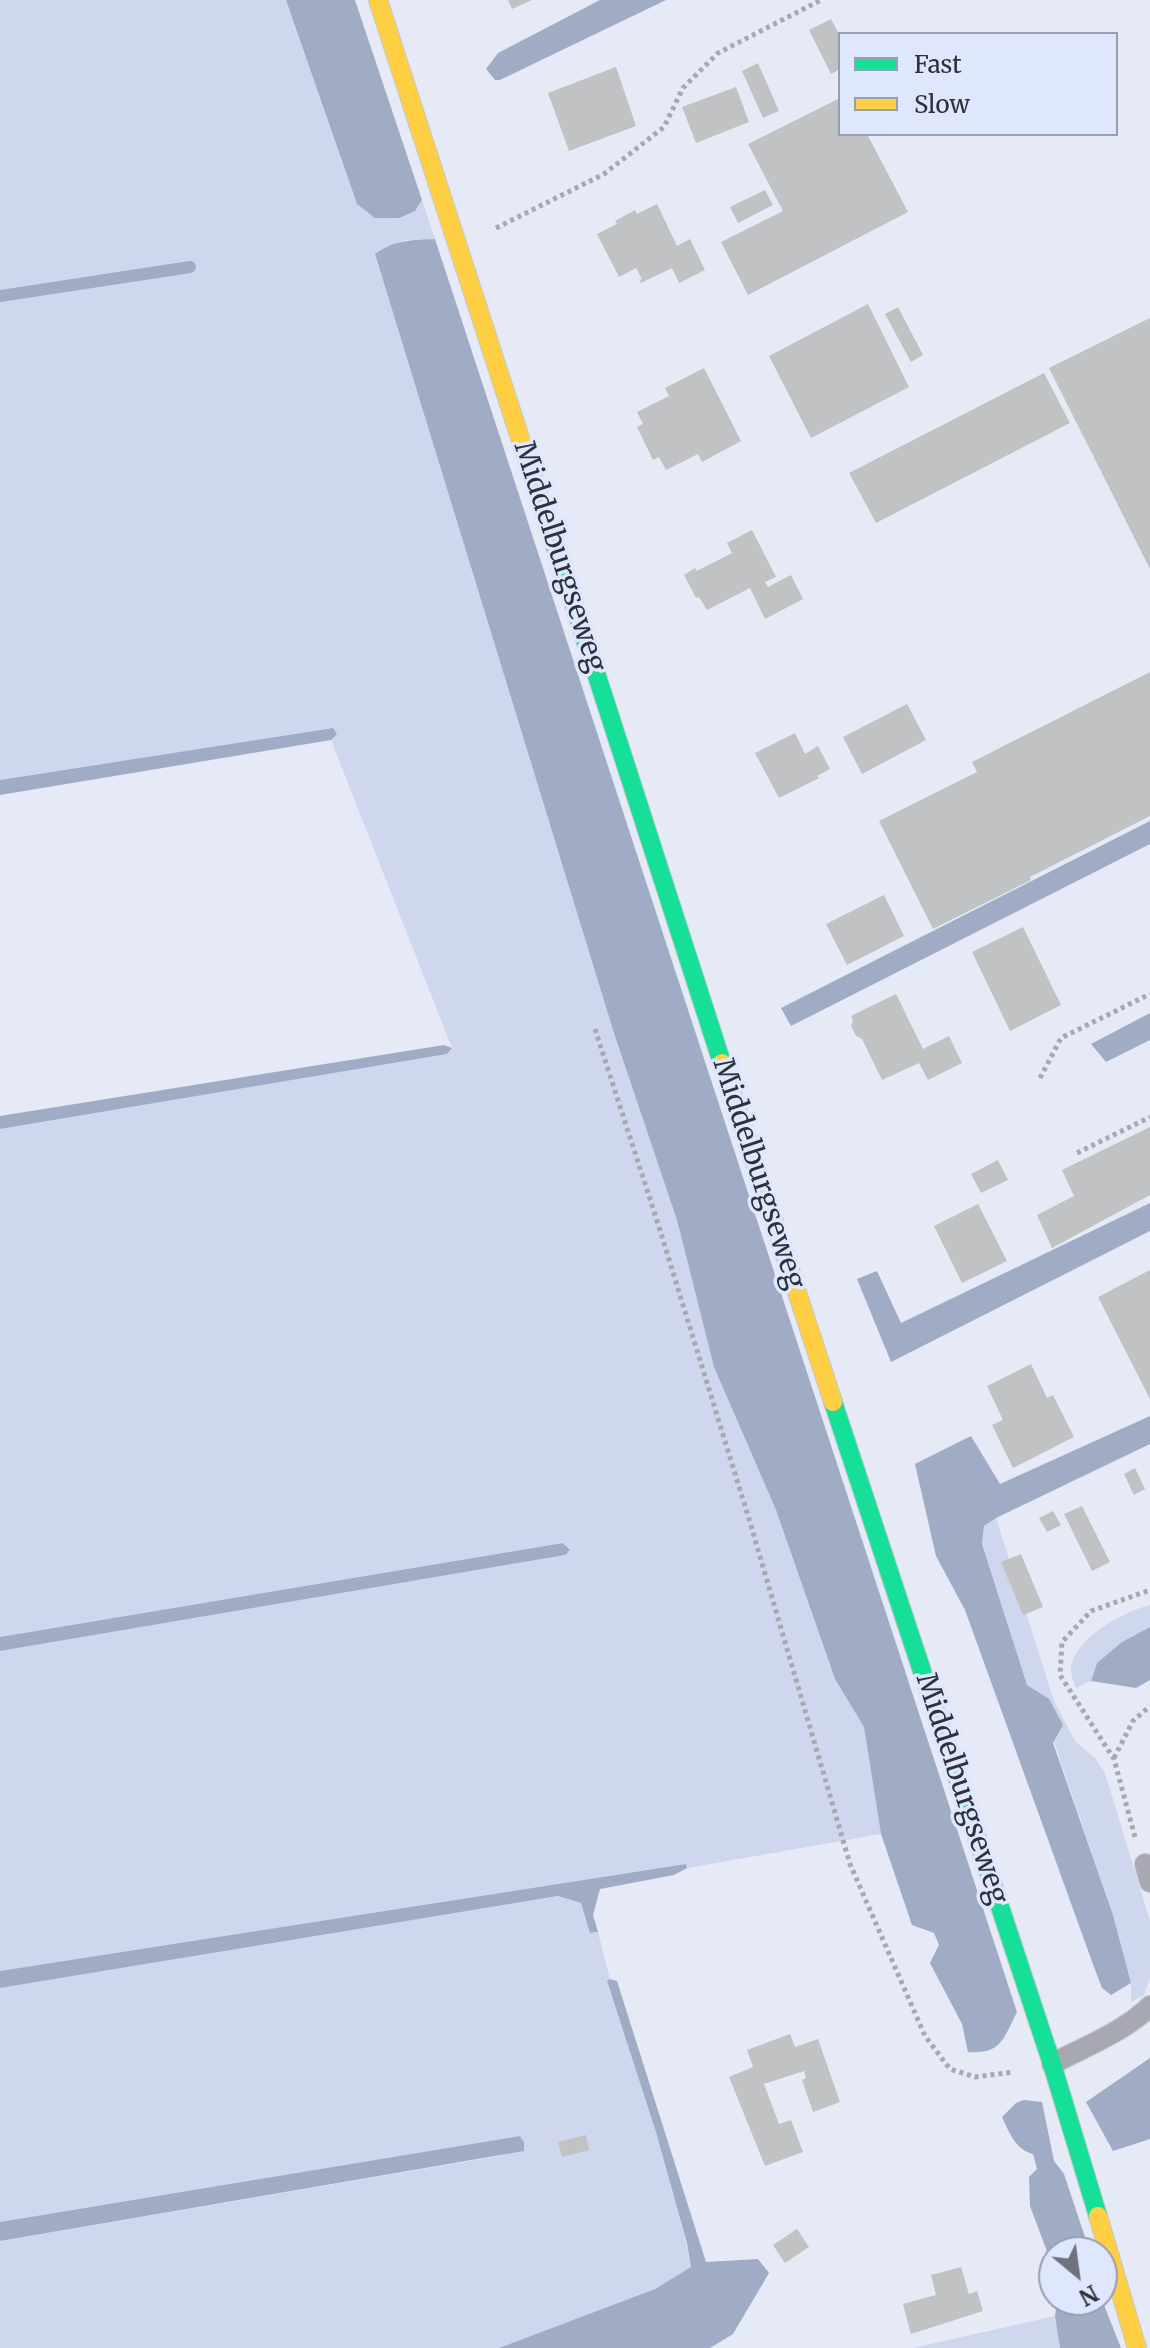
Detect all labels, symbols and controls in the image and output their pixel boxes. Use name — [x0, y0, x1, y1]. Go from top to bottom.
legend — [838, 32, 1118, 136]
text: Fast — [914, 49, 962, 80]
text: Slow — [914, 89, 970, 120]
street label: Middelburgseweg — [506, 437, 612, 677]
street label: Middelburgseweg — [705, 1054, 811, 1294]
street label: Middelburgseweg — [908, 1669, 1014, 1909]
north arrow — [1038, 2236, 1118, 2316]
text: N — [1074, 2279, 1103, 2312]

